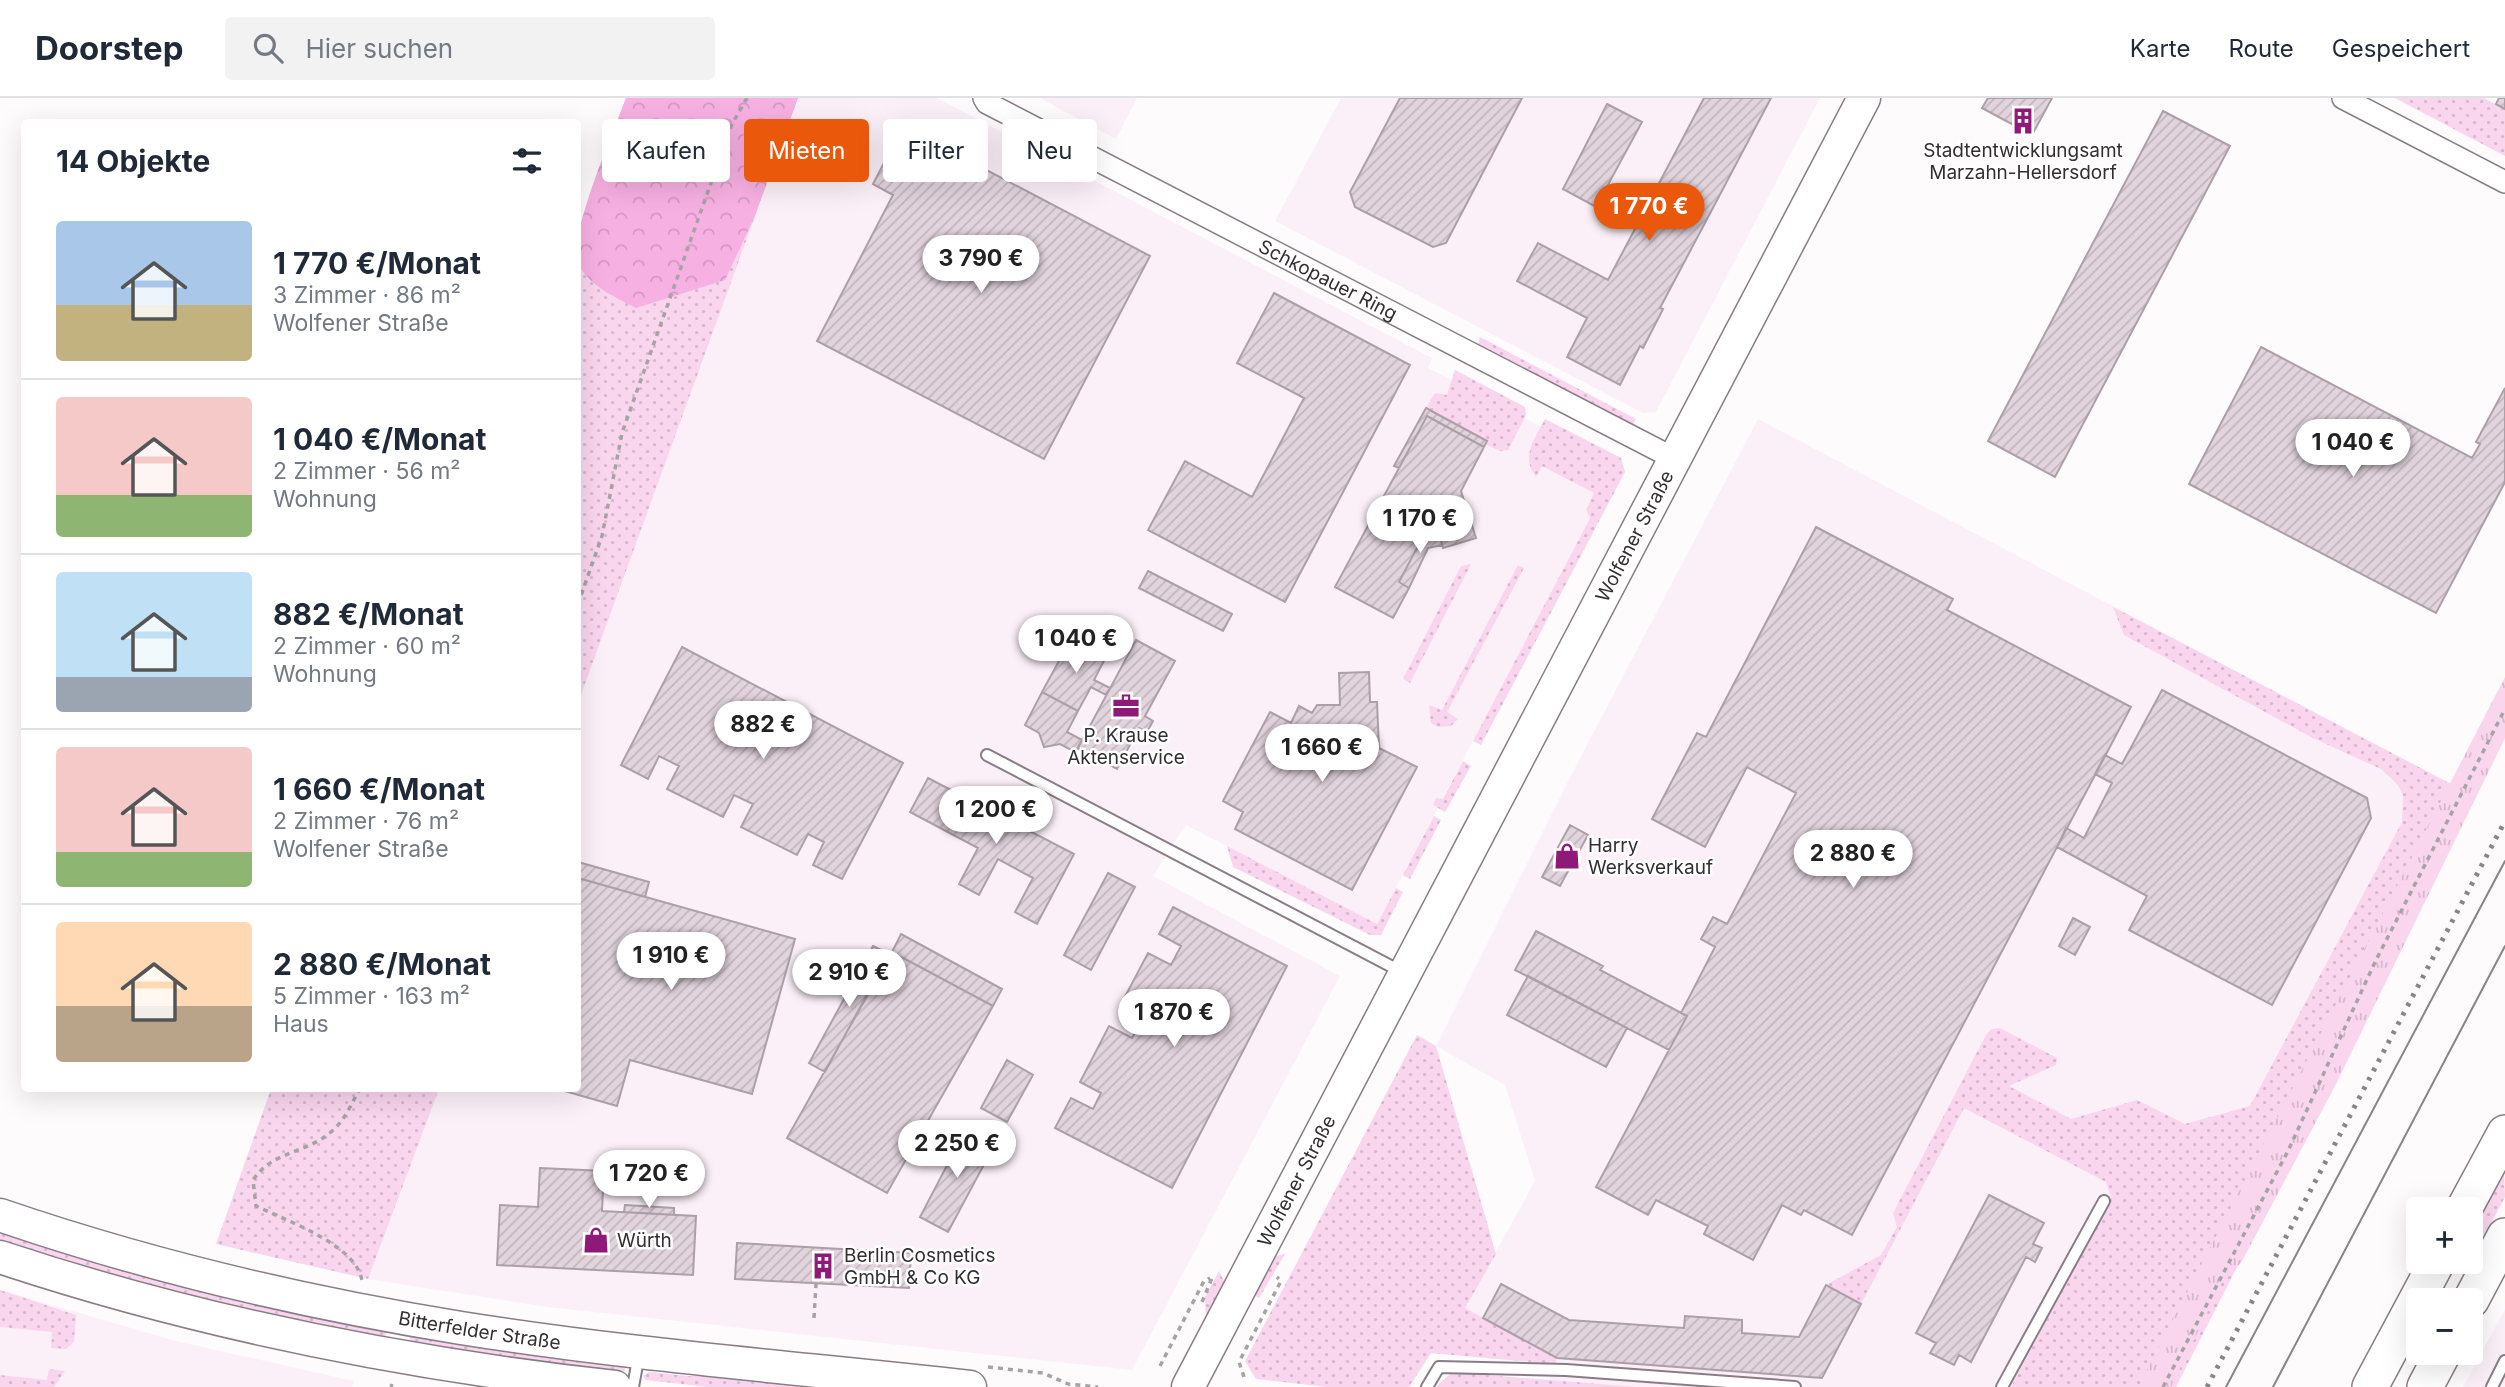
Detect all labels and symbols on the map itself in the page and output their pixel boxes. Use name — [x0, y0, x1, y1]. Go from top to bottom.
building icon: Stadtentwicklungsamt Marzahn-Hellersdorf — [2008, 106, 2038, 136]
place label: Stadtentwicklungsamt Marzahn-Hellersdorf — [1923, 139, 2123, 184]
pin: 1 770 € — [1584, 184, 1714, 243]
street label: Schkopauer Ring — [1255, 234, 1401, 325]
pin: 3 790 € — [916, 236, 1046, 295]
pin: 1 040 € — [2288, 420, 2418, 479]
street label: Wolfener Straße — [1590, 466, 1678, 606]
pin: 1 170 € — [1355, 496, 1485, 555]
pin: 1 040 € — [1011, 616, 1141, 675]
office icon: P. Krause Aktenservice — [1111, 691, 1141, 721]
pin: 882 € — [714, 702, 812, 761]
place label: P. Krause Aktenservice — [1067, 724, 1185, 769]
pin: 1 660 € — [1257, 724, 1387, 784]
pin: 1 200 € — [931, 786, 1061, 846]
pin: 2 880 € — [1788, 830, 1918, 890]
place label: Harry Werksverkauf — [1588, 834, 1713, 879]
shop icon: Harry Werksverkauf — [1552, 841, 1582, 871]
pin: 1 910 € — [606, 932, 736, 992]
pin: 2 910 € — [784, 950, 914, 1009]
pin: 1 870 € — [1109, 990, 1239, 1049]
street label: Wolfener Straße — [1252, 1111, 1340, 1250]
pin: 2 250 € — [892, 1121, 1022, 1180]
pin: 1 720 € — [584, 1150, 714, 1210]
shop icon: Würth — [581, 1225, 611, 1255]
place label: Würth — [617, 1229, 672, 1252]
place label: Berlin Cosmetics GmbH & Co KG — [844, 1244, 995, 1289]
building icon: Berlin Cosmetics GmbH & Co KG — [808, 1251, 838, 1281]
street label: Bitterfelder Straße — [397, 1306, 562, 1354]

